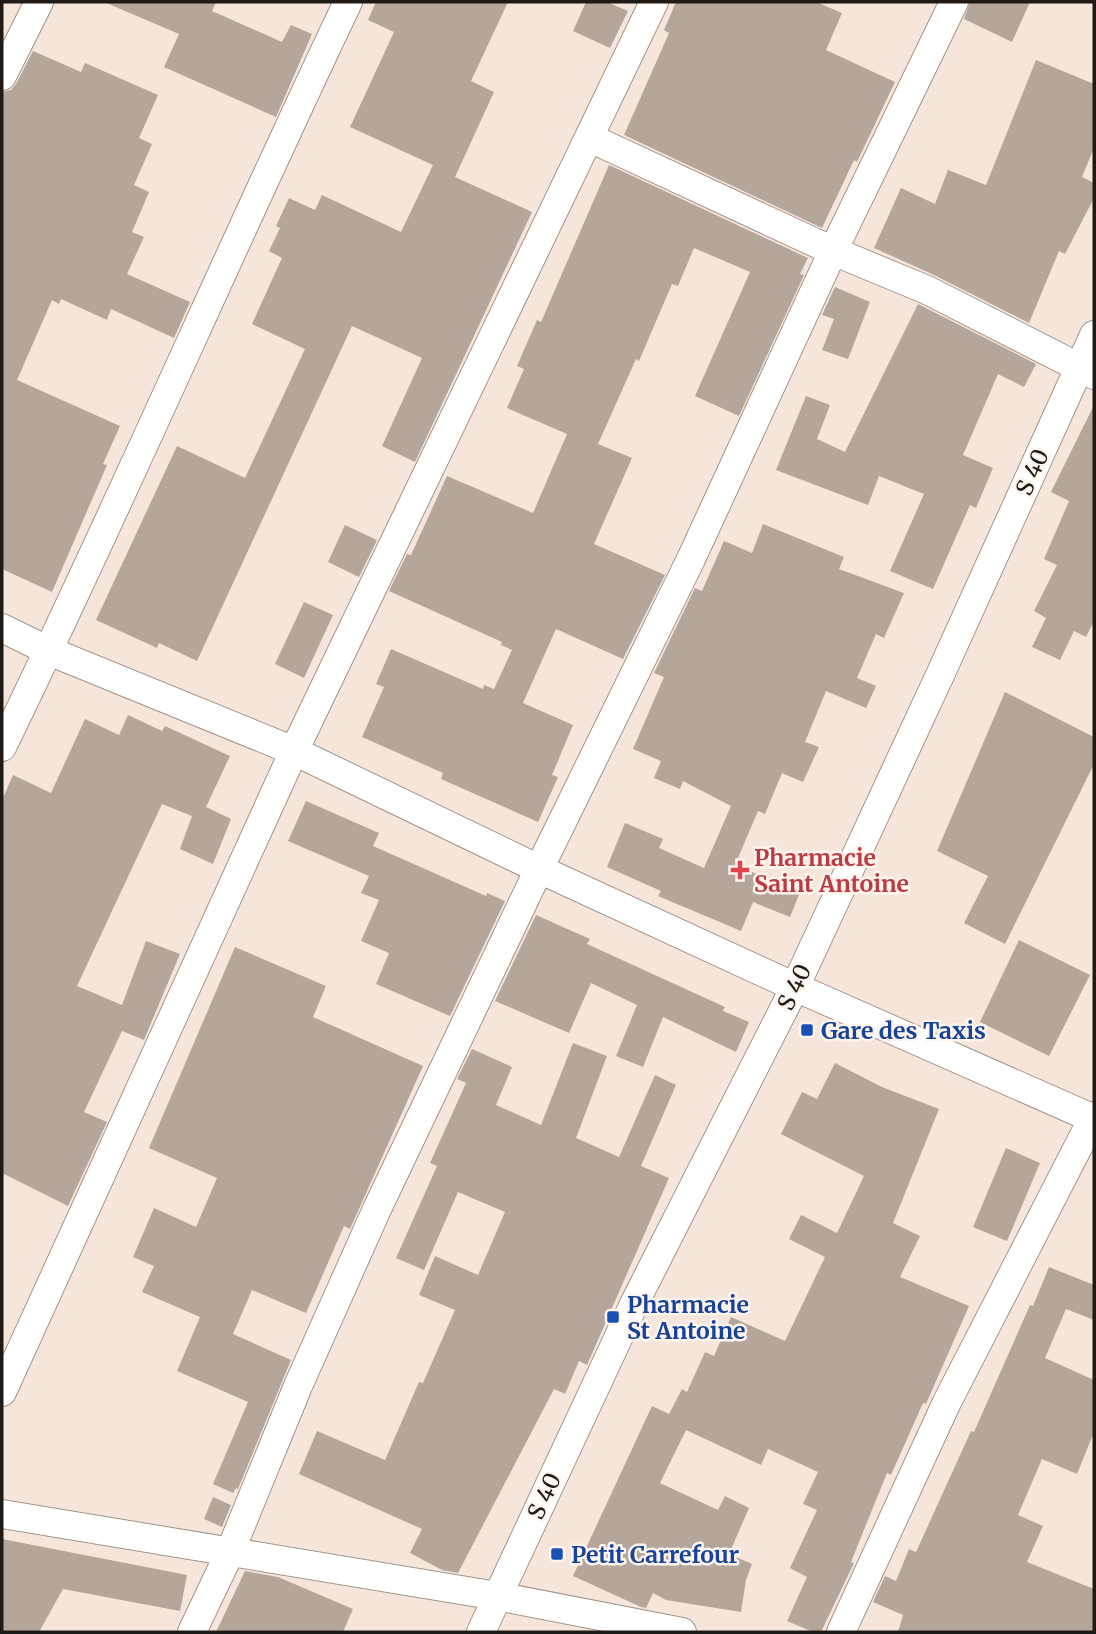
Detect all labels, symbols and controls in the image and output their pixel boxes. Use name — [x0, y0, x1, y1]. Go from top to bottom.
street label: S 40 — [1009, 444, 1055, 500]
place label: Pharmacie Saint Antoine — [754, 843, 909, 898]
marker: Pharmacie Saint Antoine — [732, 862, 748, 878]
street label: S 40 — [770, 959, 818, 1015]
place label: Gare des Taxis — [821, 1016, 986, 1045]
marker: Gare des Taxis — [799, 1022, 815, 1038]
place label: Pharmacie St Antoine — [627, 1290, 749, 1345]
marker: Pharmacie St Antoine — [605, 1309, 621, 1325]
street label: S 40 — [521, 1468, 567, 1524]
place label: Petit Carrefour — [571, 1540, 740, 1569]
marker: Petit Carrefour — [549, 1546, 565, 1562]

